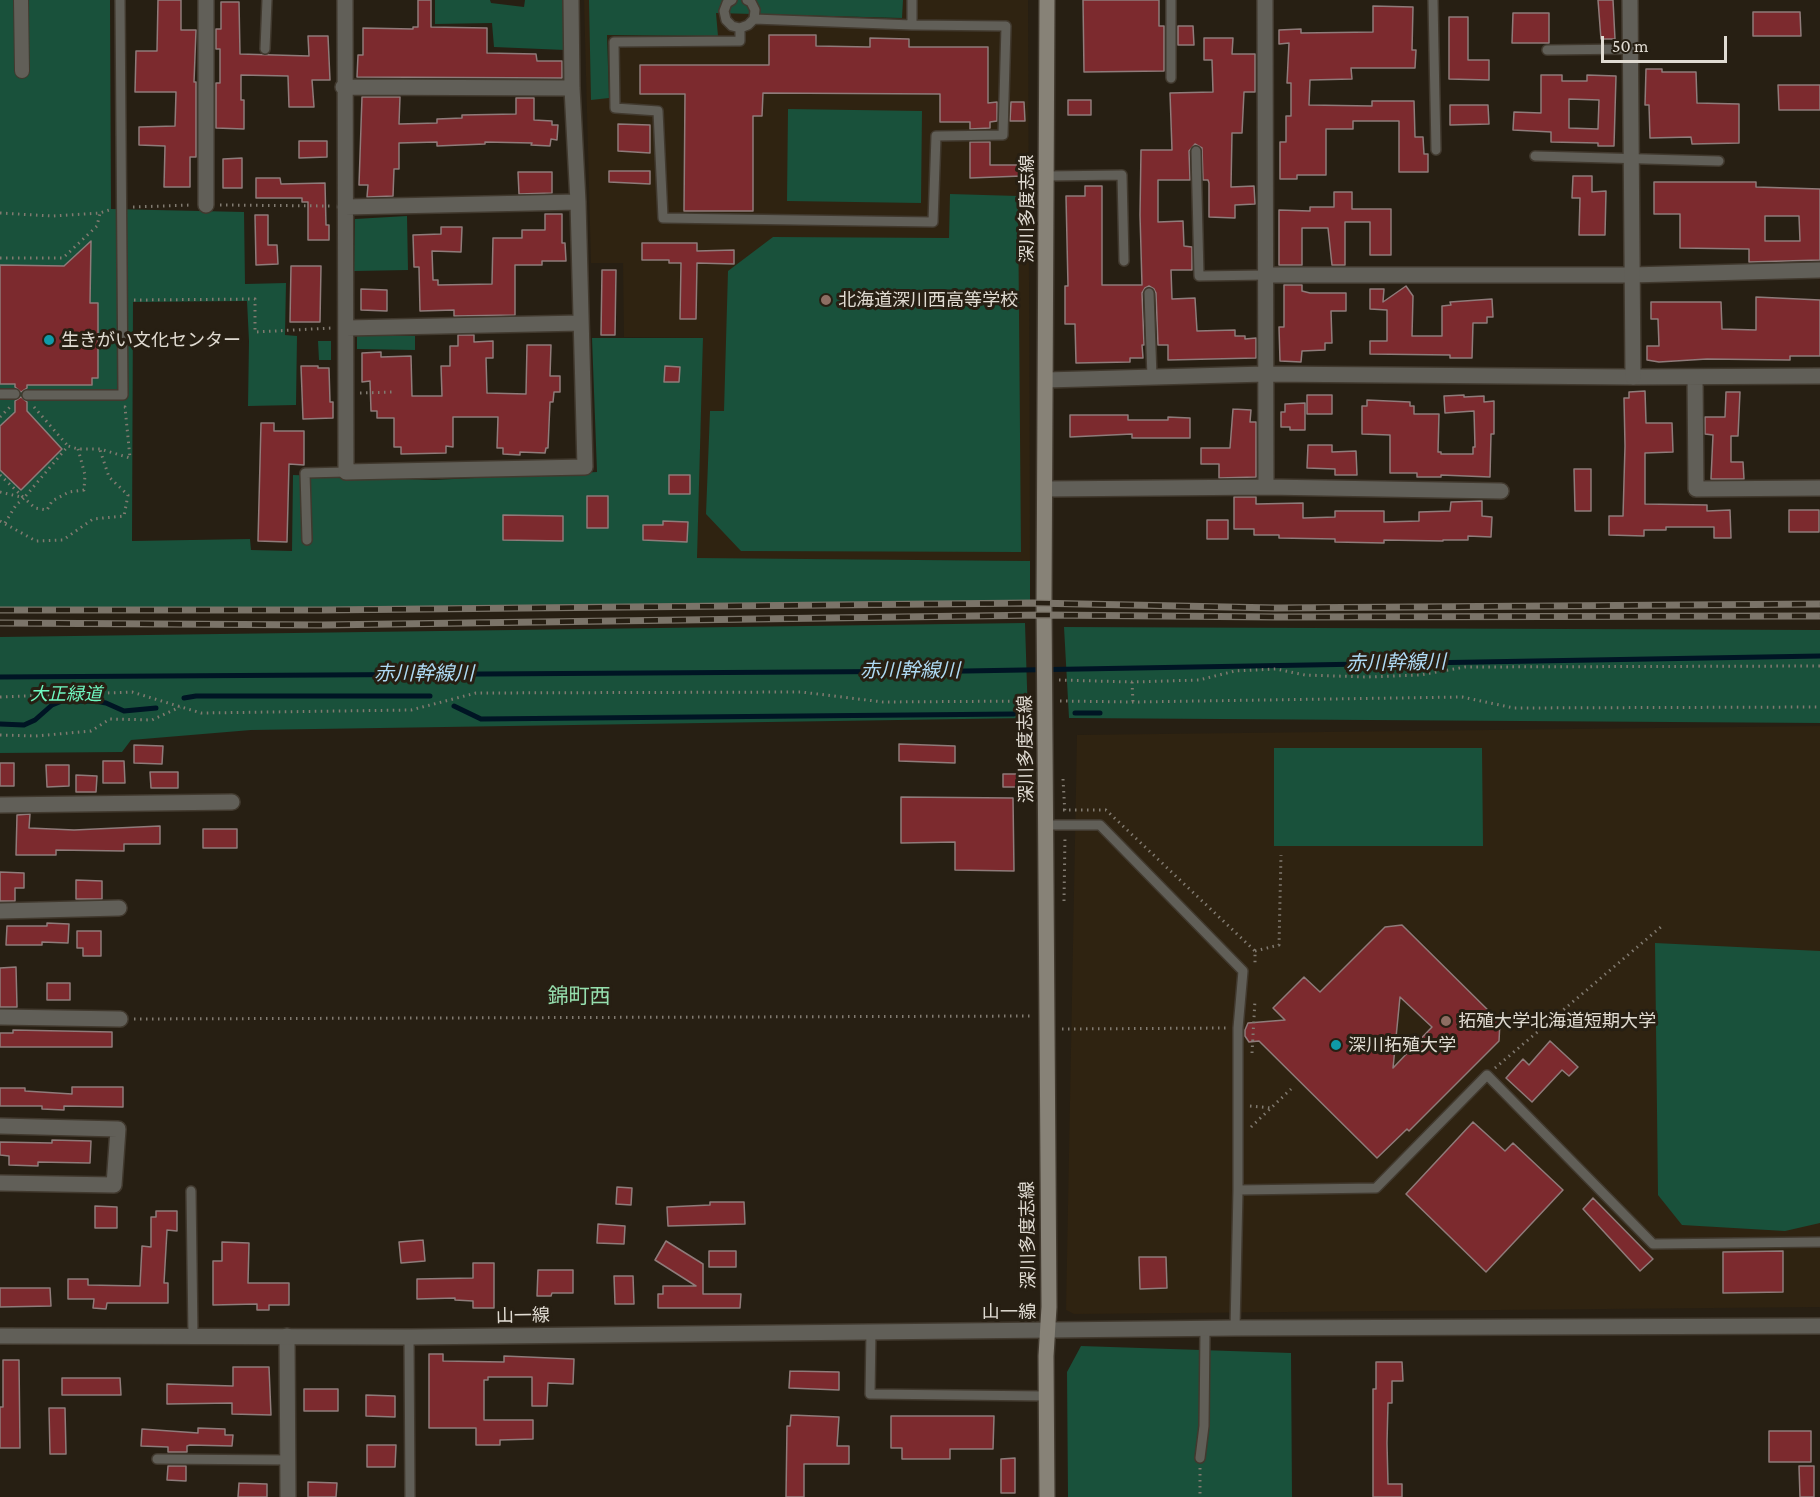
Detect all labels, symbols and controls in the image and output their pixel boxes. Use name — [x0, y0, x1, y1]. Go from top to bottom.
scale bar — [1604, 24, 1730, 62]
text: 50 m — [1612, 36, 1649, 56]
street label: 深川多度志線 — [1016, 155, 1038, 263]
place label: 北海道深川西高等学校 — [838, 289, 1018, 311]
marker: 北海道深川西高等学校 — [819, 293, 833, 307]
place label: 生きがい文化センター — [61, 329, 241, 351]
marker: 生きがい文化センター — [42, 333, 56, 347]
water label: 赤川幹線川 — [1346, 650, 1446, 676]
water label: 赤川幹線川 — [860, 659, 960, 683]
water label: 赤川幹線川 — [374, 662, 474, 686]
park label: 大正緑道 — [30, 683, 102, 705]
street label: 深川多度志線 — [1014, 695, 1038, 803]
district label: 錦町西 — [548, 984, 610, 1010]
place label: 拓殖大学北海道短期大学 — [1458, 1010, 1656, 1032]
marker: 拓殖大学北海道短期大学 — [1439, 1014, 1453, 1028]
place label: 深川拓殖大学 — [1348, 1034, 1456, 1056]
marker: 深川拓殖大学 — [1329, 1038, 1343, 1052]
street label: 深川多度志線 — [1016, 1181, 1040, 1289]
street label: 山一線 — [982, 1301, 1036, 1323]
street label: 山一線 — [496, 1305, 550, 1327]

